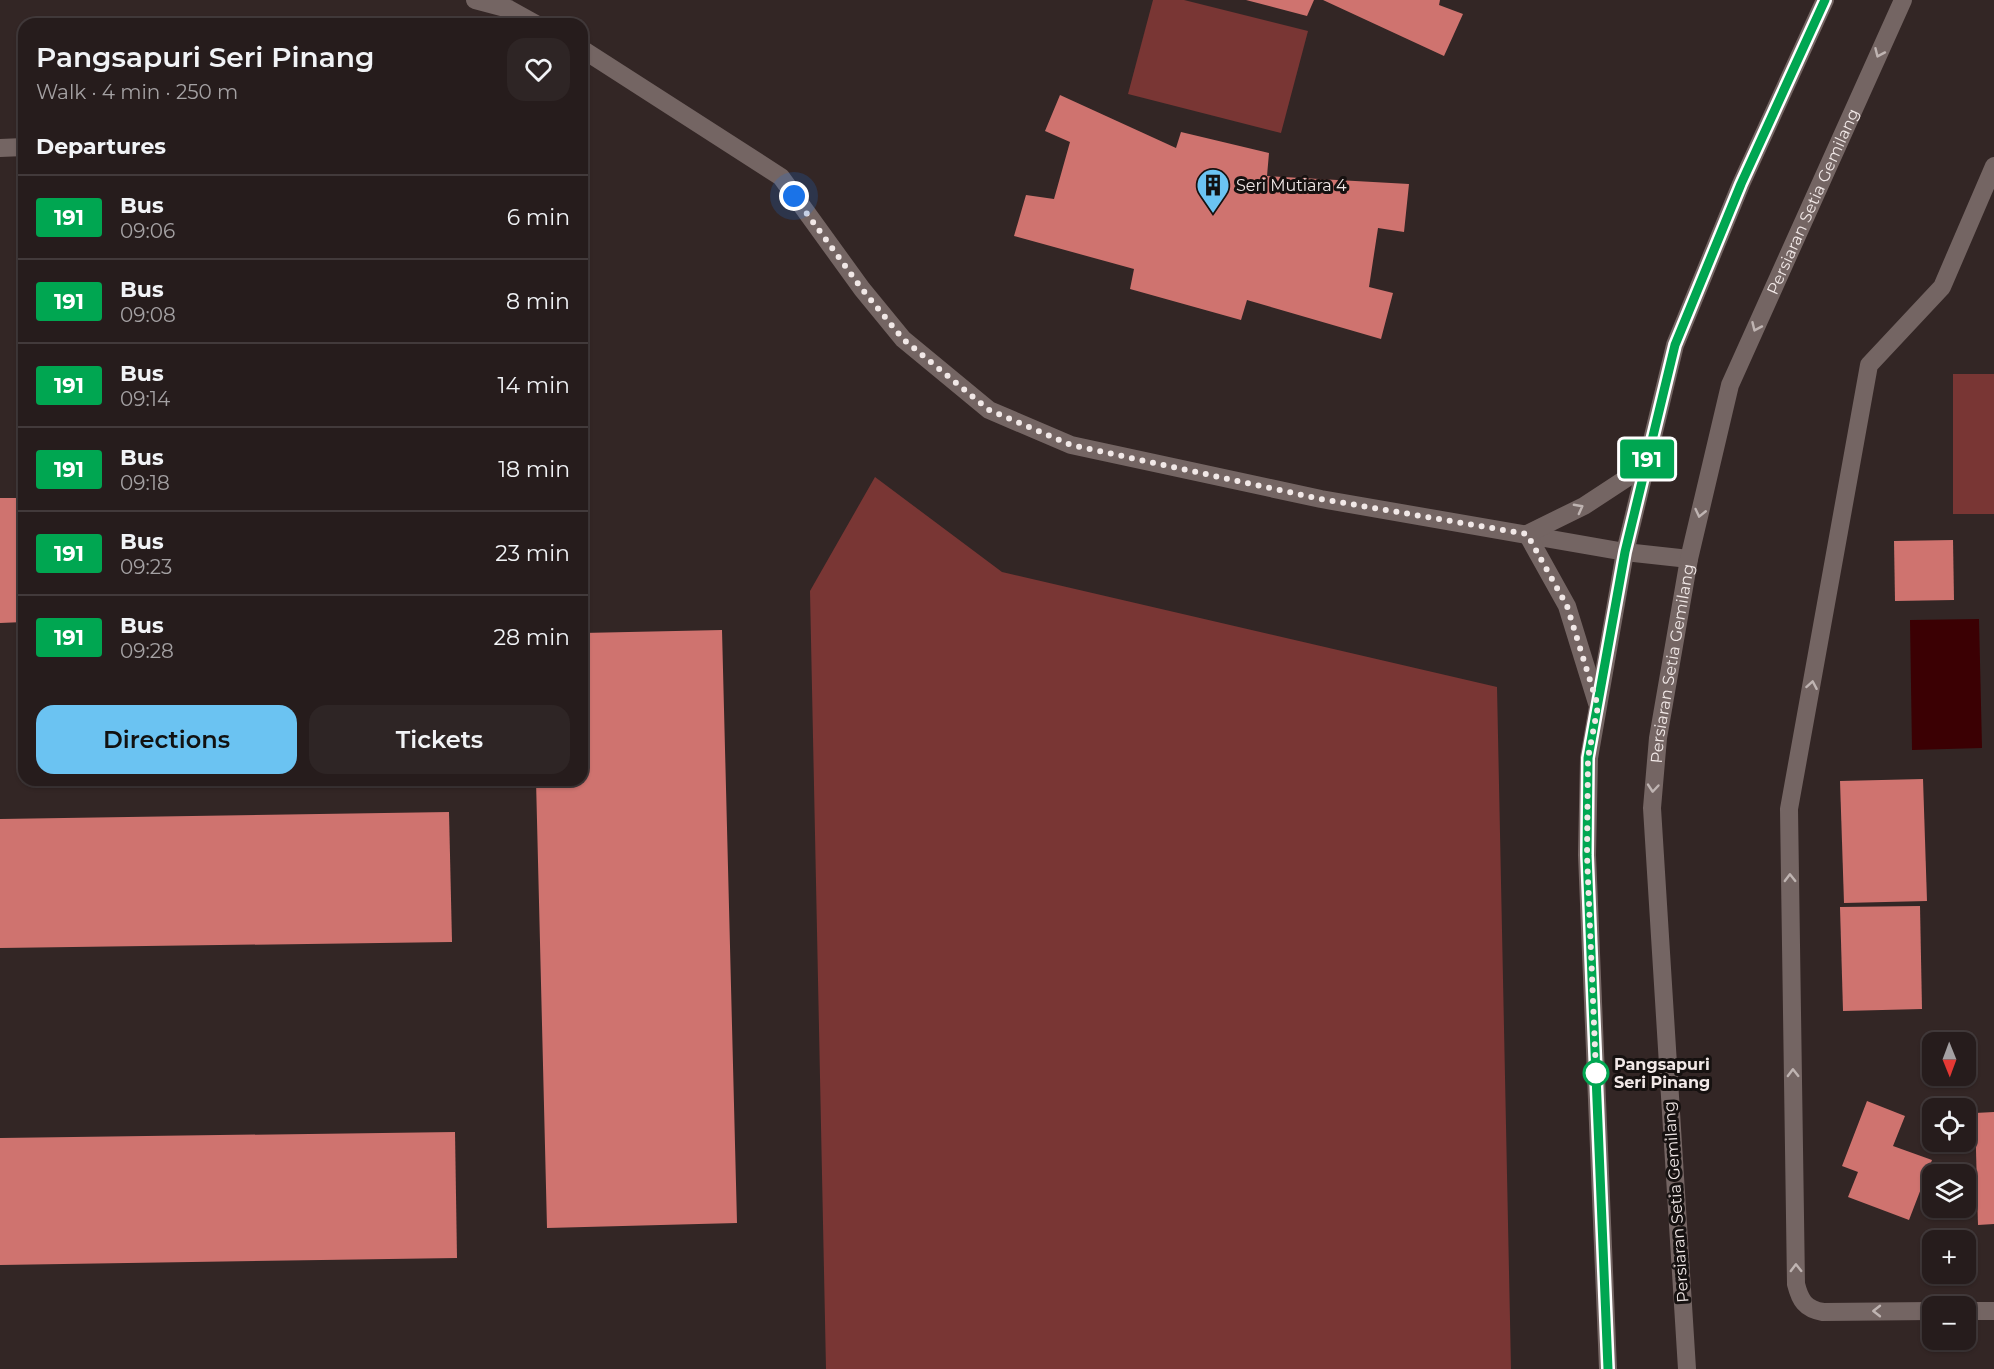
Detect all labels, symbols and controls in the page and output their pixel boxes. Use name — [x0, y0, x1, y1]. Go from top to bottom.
button: heart — [507, 38, 570, 101]
text: Pangsapuri Seri Pinang — [36, 40, 374, 74]
one-way arrow — [1874, 47, 1886, 58]
text: Walk · 4 min · 250 m — [36, 80, 238, 104]
street label: Persiaran Setia Gemilang — [1762, 105, 1863, 298]
text: Departures — [36, 133, 166, 160]
building icon: Seri Mutiara 4 — [1195, 167, 1231, 214]
place label: Seri Mutiara 4 — [1236, 176, 1347, 195]
your location — [779, 181, 809, 211]
text: Bus — [120, 192, 164, 219]
text: 6 min — [507, 204, 570, 231]
text: 191 — [54, 205, 84, 230]
text: 09:06 — [120, 219, 175, 243]
text: Bus — [120, 276, 164, 303]
text: 8 min — [506, 288, 570, 315]
text: 191 — [54, 289, 84, 314]
text: 09:08 — [120, 303, 176, 327]
one-way arrow — [1751, 321, 1763, 332]
text: Bus — [120, 360, 164, 387]
text: 14 min — [498, 372, 570, 399]
text: 191 — [54, 373, 84, 398]
text: 09:14 — [120, 387, 170, 411]
line badge: 191 — [1612, 440, 1682, 478]
text: Bus — [120, 444, 164, 471]
text: 191 — [1632, 447, 1662, 472]
text: 18 min — [498, 456, 570, 483]
text: 191 — [54, 457, 84, 482]
text: 09:18 — [120, 471, 170, 495]
one-way arrow — [1573, 504, 1583, 515]
one-way arrow — [1694, 508, 1707, 518]
text: Bus — [120, 528, 164, 555]
text: 23 min — [495, 540, 570, 567]
text: 191 — [54, 541, 84, 566]
text: 09:23 — [120, 555, 172, 579]
street label: Persiaran Setia Gemilang — [1646, 562, 1698, 764]
text: Bus — [120, 612, 164, 639]
text: 28 min — [494, 624, 570, 651]
text: 191 — [54, 625, 84, 650]
text: 09:28 — [120, 639, 174, 663]
one-way arrow — [1805, 681, 1817, 690]
button: Directions — [36, 705, 297, 774]
button: Tickets — [309, 705, 570, 774]
one-way arrow — [1647, 783, 1660, 792]
one-way arrow — [1784, 874, 1796, 883]
north arrow — [1922, 1032, 1976, 1086]
map controls — [1922, 1032, 1976, 1350]
place label: Pangsapuri Seri Pinang — [1614, 1055, 1710, 1092]
marker: Pangsapuri Seri Pinang — [1583, 1060, 1609, 1086]
one-way arrow — [1787, 1069, 1799, 1078]
button: locate — [1922, 1098, 1976, 1152]
street label: Persiaran Setia Gemilang — [1659, 1101, 1693, 1303]
button: layers — [1922, 1164, 1976, 1218]
button: + — [1922, 1230, 1976, 1284]
one-way arrow — [1790, 1264, 1802, 1273]
button: − — [1922, 1296, 1976, 1350]
one-way arrow — [1873, 1305, 1882, 1317]

